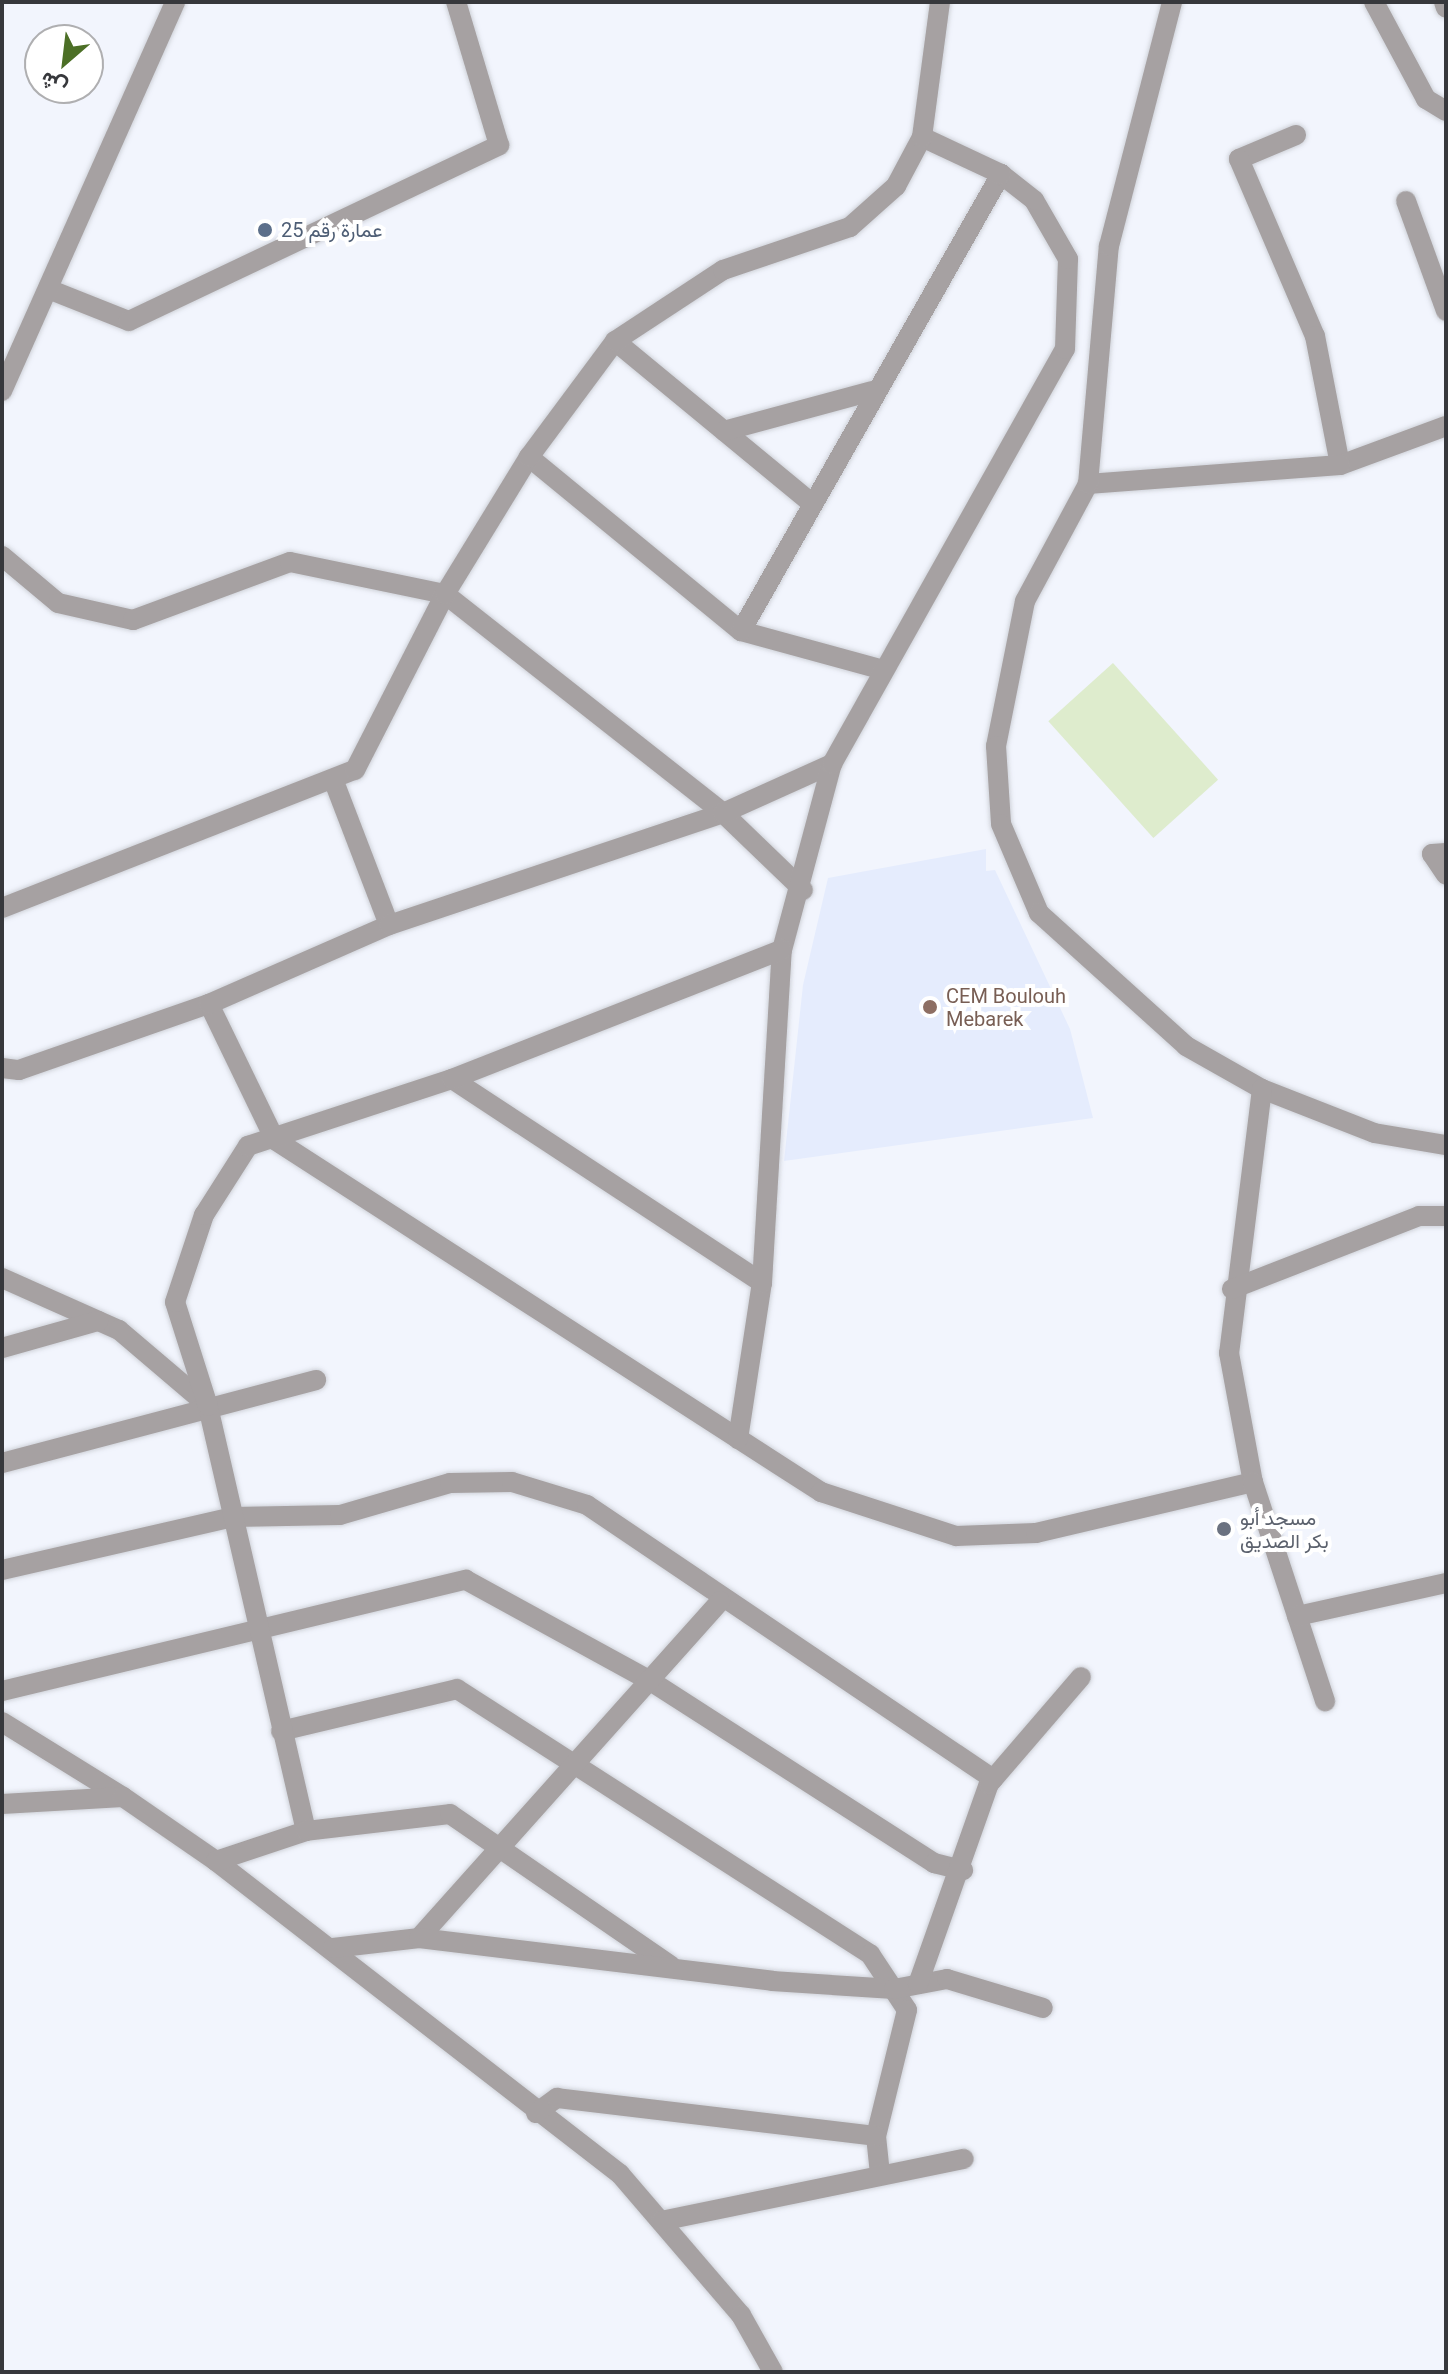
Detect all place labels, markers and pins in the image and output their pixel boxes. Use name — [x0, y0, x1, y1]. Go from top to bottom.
place label: عمارة رقم 25 — [281, 218, 382, 242]
marker: عمارة رقم 25 — [256, 221, 274, 239]
place label: CEM Boulouh Mebarek — [946, 984, 1066, 1031]
marker: CEM Boulouh Mebarek — [921, 998, 939, 1016]
place label: مسجد أبو بكر الصديق — [1240, 1506, 1329, 1553]
marker: مسجد أبو بكر الصديق — [1215, 1520, 1233, 1538]

